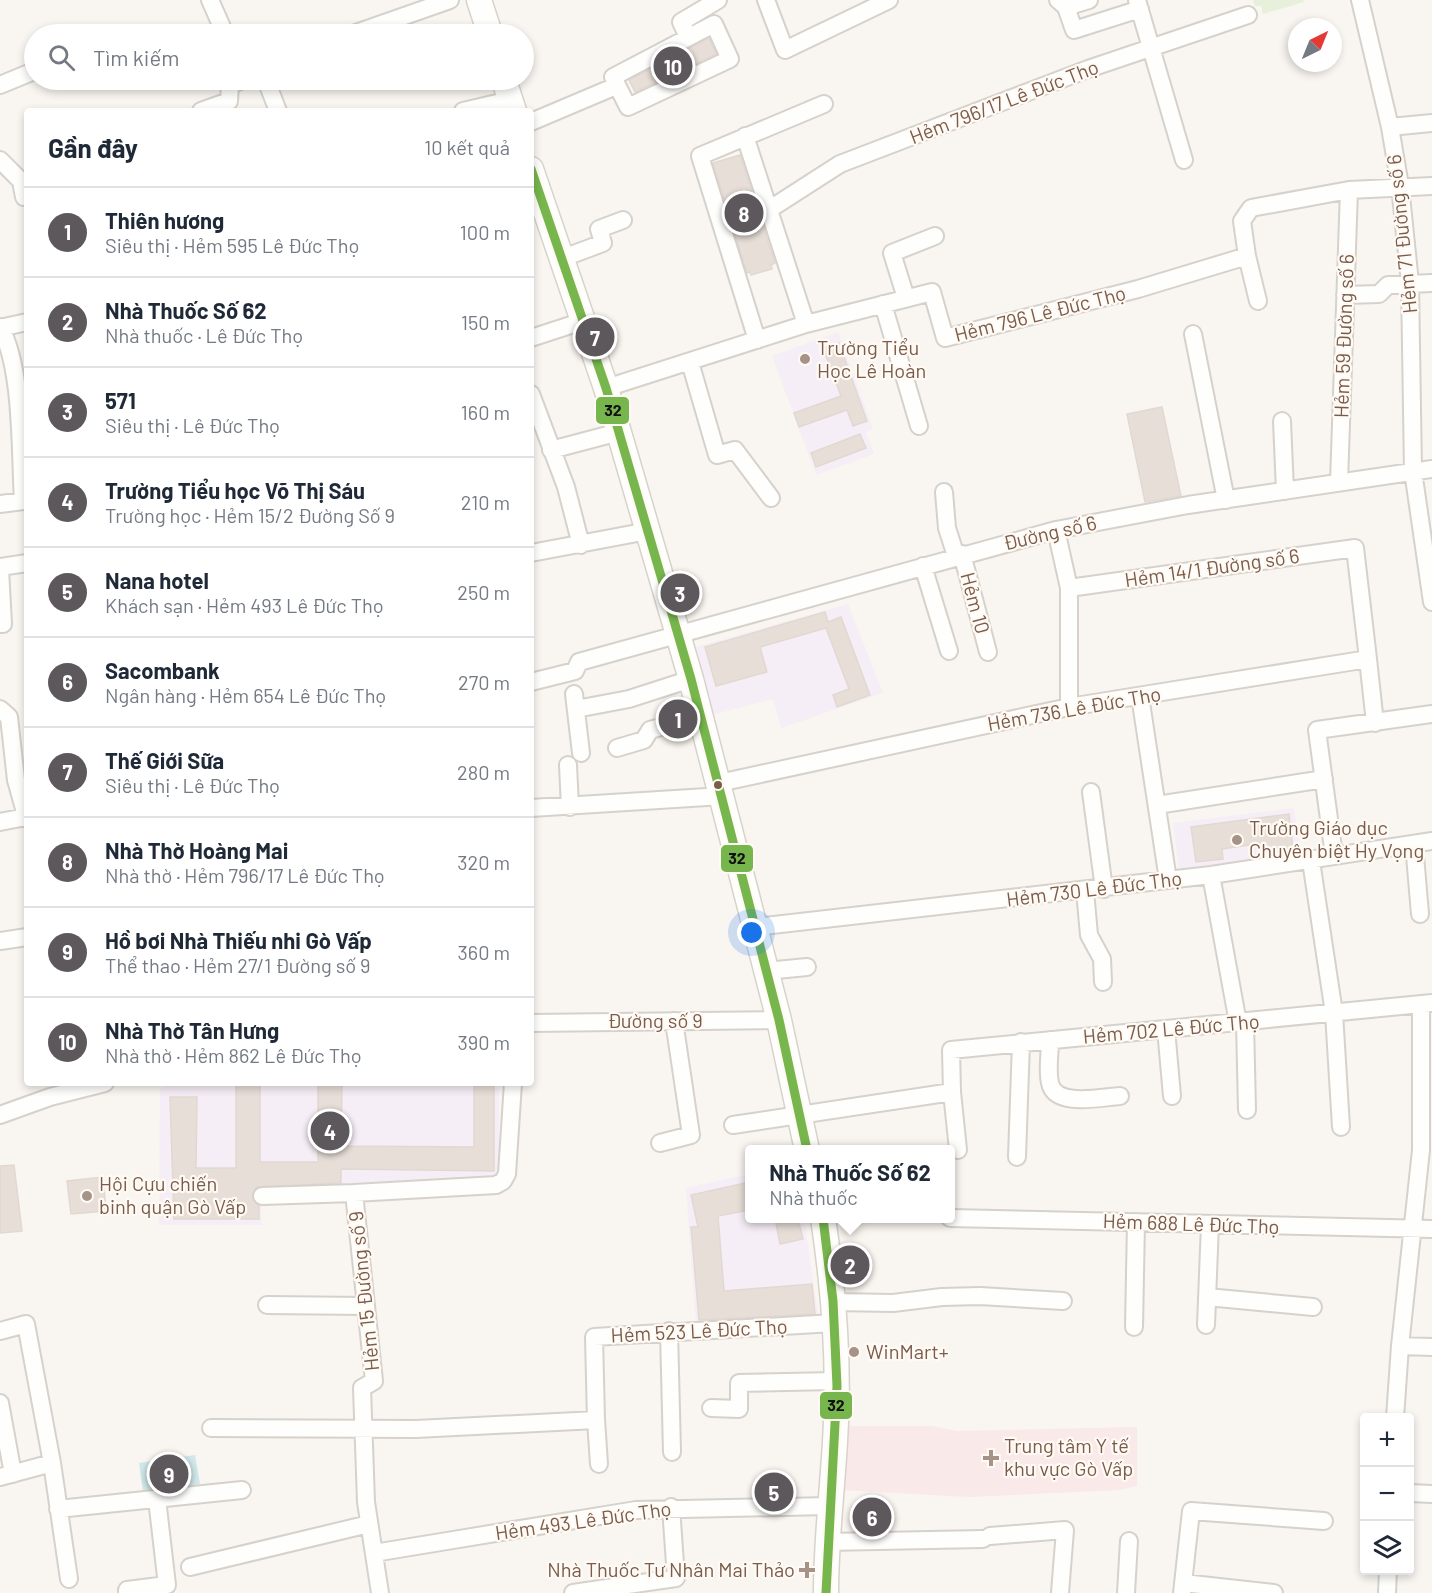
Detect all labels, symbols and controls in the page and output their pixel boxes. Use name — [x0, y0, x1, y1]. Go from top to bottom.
north arrow — [1288, 18, 1342, 72]
search box — [24, 24, 534, 90]
icon: search — [45, 41, 78, 74]
text: Tìm kiếm — [93, 44, 179, 70]
pin: 10 — [654, 44, 692, 88]
street label: Hẻm 796/17 Lê Đức Thọ — [906, 54, 1101, 148]
text: Gần đây — [48, 132, 138, 163]
text: 10 kết quả — [424, 135, 510, 159]
street label: Hẻm 71 Đường số 6 — [1381, 153, 1421, 315]
pin: 8 — [724, 190, 764, 236]
text: Thiên hương — [105, 207, 224, 233]
text: 1 — [64, 220, 71, 244]
text: 100 m — [460, 220, 510, 244]
text: Siêu thị · Hẻm 595 Lê Đức Thọ — [105, 233, 359, 257]
street label: Hẻm 59 Đường số 6 — [1328, 254, 1358, 418]
street label: Hẻm 796 Lê Đức Thọ — [952, 280, 1128, 346]
text: Nhà Thuốc Số 62 — [105, 297, 267, 323]
text: 2 — [62, 310, 73, 334]
text: 150 m — [461, 310, 510, 334]
pin: 7 — [576, 314, 614, 360]
text: Nhà thuốc · Lê Đức Thọ — [105, 323, 303, 347]
place label: Trường Tiểu Học Lê Hoàn — [817, 335, 926, 382]
marker: Trường Tiểu Học Lê Hoàn — [798, 352, 812, 366]
text: 571 — [105, 387, 136, 413]
line badge: 32 — [595, 396, 630, 425]
text: 3 — [62, 400, 73, 424]
text: 160 m — [461, 400, 510, 424]
text: 32 — [604, 400, 622, 419]
text: Siêu thị · Lê Đức Thọ — [105, 413, 280, 437]
text: Trường Tiểu học Võ Thị Sáu — [105, 477, 365, 503]
text: 4 — [61, 490, 74, 514]
text: 210 m — [461, 490, 510, 514]
text: Trường học · Hẻm 15/2 Đường Số 9 — [105, 503, 395, 527]
street label: Đường số 6 — [1001, 510, 1099, 554]
street label: Hẻm 14/1 Đường số 6 — [1123, 543, 1301, 591]
text: Nana hotel — [105, 567, 209, 593]
street label: Hẻm 10 — [956, 569, 996, 636]
pin: 3 — [660, 570, 700, 616]
text: 5 — [62, 580, 73, 604]
text: 250 m — [457, 580, 510, 604]
text: Khách sạn · Hẻm 493 Lê Đức Thọ — [105, 593, 383, 617]
text: Sacombank — [105, 657, 220, 683]
text: 6 — [62, 670, 73, 694]
text: 270 m — [458, 670, 510, 694]
street label: Hẻm 736 Lê Đức Thọ — [985, 681, 1162, 735]
text: Ngân hàng · Hẻm 654 Lê Đức Thọ — [105, 683, 386, 707]
pin: 1 — [658, 696, 698, 742]
text: Thế Giới Sữa — [105, 747, 224, 773]
text: 7 — [63, 760, 72, 784]
text: 280 m — [457, 760, 510, 784]
text: Siêu thị · Lê Đức Thọ — [105, 773, 280, 797]
unlabelled marker — [712, 779, 724, 791]
place label: Trường Giáo dục Chuyên biệt Hy Vọng — [1249, 815, 1424, 862]
marker: Trường Giáo dục Chuyên biệt Hy Vọng — [1230, 833, 1244, 847]
text: Nhà Thờ Hoàng Mai — [105, 837, 288, 863]
line badge: 32 — [720, 844, 754, 873]
text: 32 — [728, 848, 746, 867]
text: 8 — [62, 850, 73, 874]
text: 320 m — [457, 850, 510, 874]
text: Nhà thờ · Hẻm 796/17 Lê Đức Thọ — [105, 863, 385, 887]
street label: Hẻm 730 Lê Đức Thọ — [1005, 865, 1183, 911]
your location — [737, 918, 766, 947]
text: Hồ bơi Nhà Thiếu nhi Gò Vấp — [105, 927, 372, 953]
text: 9 — [62, 940, 73, 964]
text: 360 m — [458, 940, 510, 964]
text: Thể thao · Hẻm 27/1 Đường số 9 — [105, 953, 370, 977]
street label: Đường số 9 — [607, 1008, 703, 1032]
street label: Hẻm 702 Lê Đức Thọ — [1082, 1008, 1260, 1048]
text: Nhà Thờ Tân Hưng — [105, 1017, 279, 1043]
text: 10 — [58, 1030, 77, 1054]
text: 390 m — [457, 1030, 510, 1054]
text: Nhà thờ · Hẻm 862 Lê Đức Thọ — [105, 1043, 361, 1067]
pin: 4 — [310, 1108, 350, 1154]
popup — [745, 1145, 955, 1223]
text: Nhà Thuốc Số 62 — [769, 1159, 931, 1185]
place label: Hội Cựu chiến binh quận Gò Vấp — [99, 1171, 246, 1218]
text: Nhà thuốc — [769, 1185, 858, 1209]
marker: Hội Cựu chiến binh quận Gò Vấp — [80, 1189, 94, 1203]
street label: Hẻm 688 Lê Đức Thọ — [1102, 1208, 1280, 1238]
street label: Hẻm 15 Đường số 9 — [343, 1210, 383, 1372]
pin: 2 — [830, 1242, 870, 1288]
street label: Hẻm 523 Lê Đức Thọ — [610, 1313, 788, 1347]
place label: WinMart+ — [866, 1339, 949, 1363]
marker: WinMart+ — [847, 1345, 861, 1359]
line badge: 32 — [819, 1391, 853, 1420]
text: 32 — [827, 1395, 845, 1414]
map controls — [1360, 1413, 1414, 1575]
button: + — [1360, 1413, 1414, 1467]
place label: Trung tâm Y tế khu vực Gò Vấp — [1004, 1433, 1133, 1480]
marker: Trung tâm Y tế khu vực Gò Vấp — [982, 1449, 1000, 1467]
pin: 9 — [150, 1452, 188, 1496]
button: − — [1360, 1467, 1414, 1521]
pin: 5 — [754, 1470, 794, 1514]
pin: 6 — [852, 1494, 892, 1540]
street label: Hẻm 493 Lê Đức Thọ — [493, 1496, 672, 1544]
button: layers — [1360, 1521, 1414, 1575]
place label: Nhà Thuốc Tư Nhân Mai Thảo — [547, 1557, 795, 1581]
marker: Nhà Thuốc Tư Nhân Mai Thảo — [800, 1563, 814, 1577]

